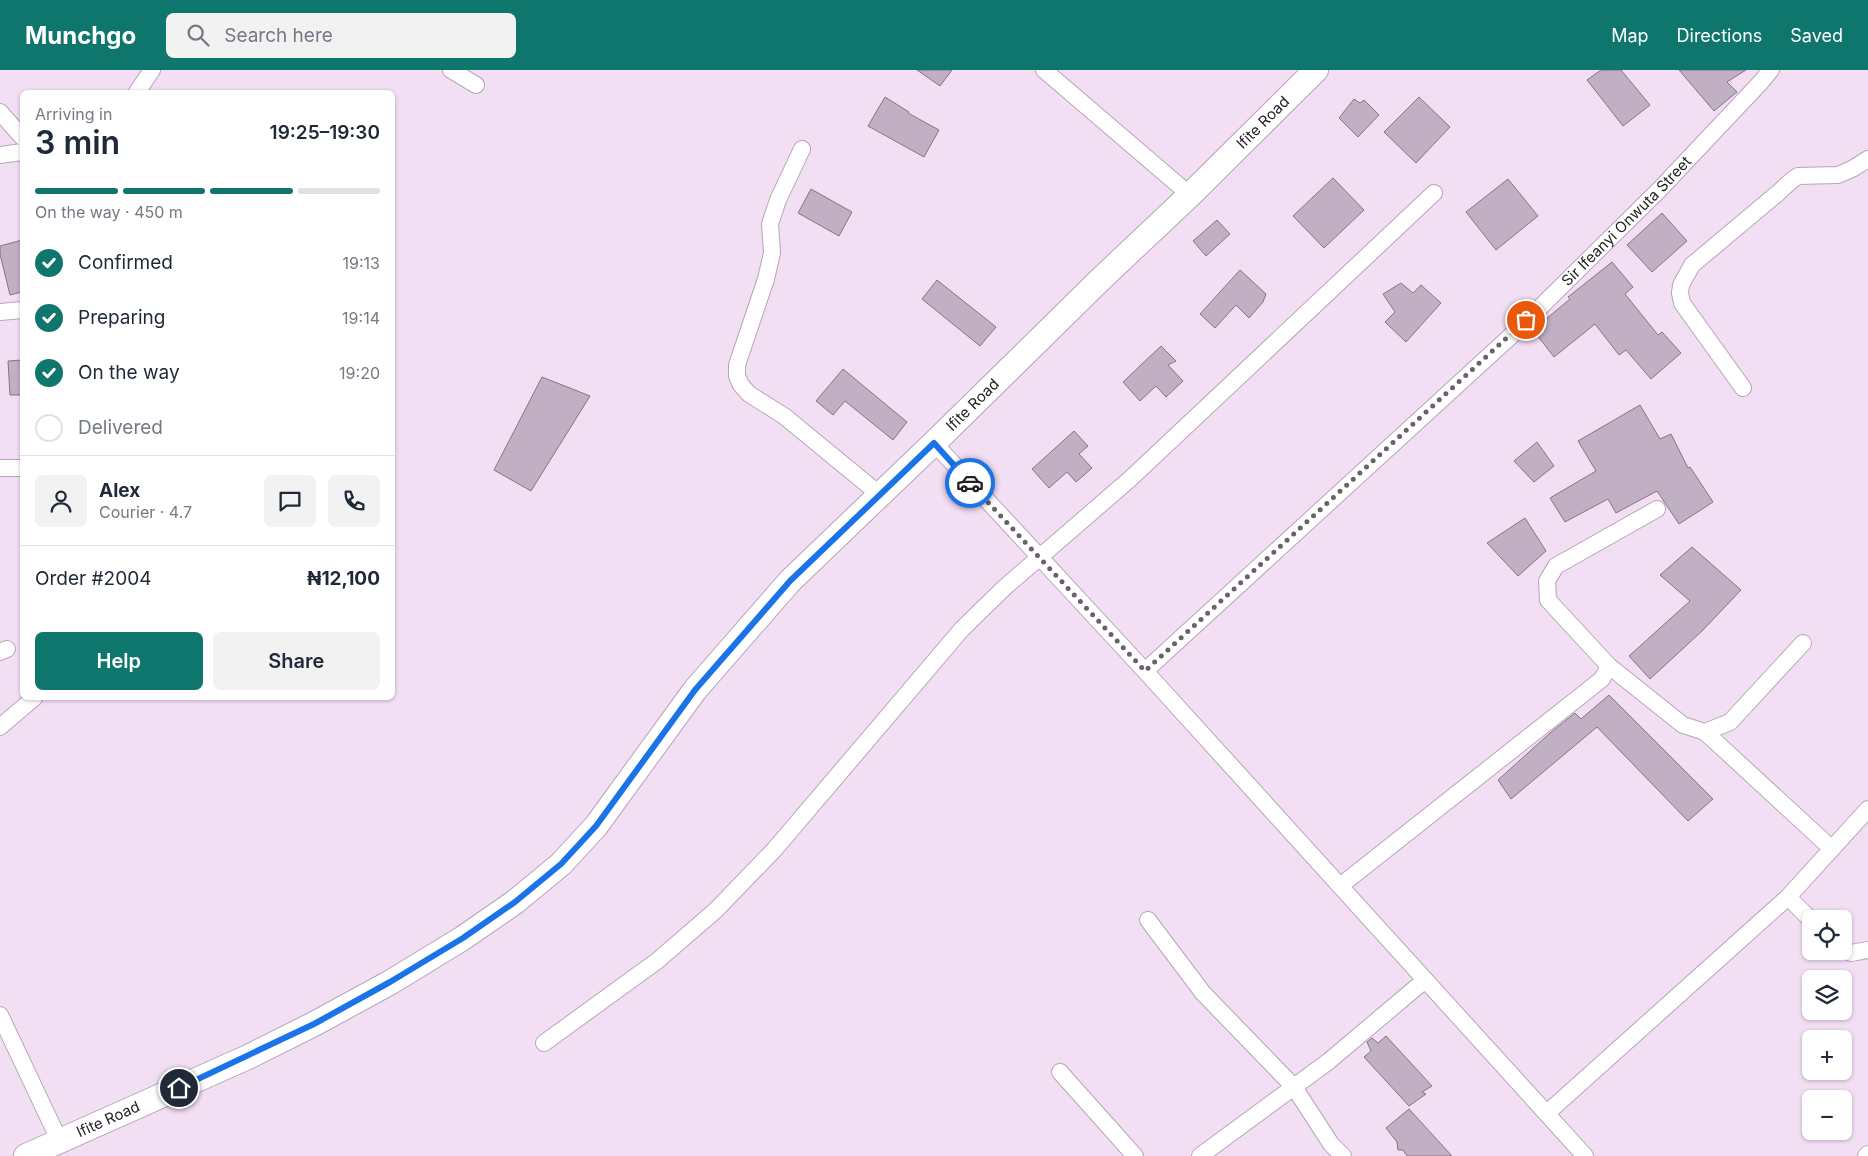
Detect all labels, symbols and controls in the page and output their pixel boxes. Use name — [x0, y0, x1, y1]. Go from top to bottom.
search box — [166, 13, 516, 58]
text: Munchgo — [25, 21, 136, 50]
icon: search — [184, 21, 212, 49]
text: Search here — [224, 24, 333, 47]
text: Map — [1611, 25, 1649, 46]
text: Directions — [1677, 25, 1762, 46]
text: Saved — [1790, 25, 1843, 46]
street label: Ifite Road — [1232, 92, 1293, 153]
text: Arriving in — [35, 104, 112, 124]
text: 19:25–19:30 — [270, 121, 380, 144]
text: 3 min — [35, 123, 120, 162]
street label: Sir Ifeanyi Onwuta Street — [1557, 152, 1695, 290]
text: On the way · 450 m — [35, 202, 183, 222]
icon: check — [35, 249, 63, 277]
text: Confirmed — [78, 251, 173, 274]
text: 19:13 — [343, 253, 380, 273]
pin — [1505, 299, 1547, 341]
icon: check — [35, 304, 63, 332]
text: Preparing — [78, 306, 165, 329]
icon: bag — [1512, 306, 1540, 334]
text: 19:14 — [342, 308, 380, 328]
icon: check — [35, 359, 63, 387]
text: On the way — [78, 361, 180, 384]
text: 19:20 — [339, 363, 380, 383]
street label: Ifite Road — [942, 374, 1003, 435]
text: Delivered — [78, 416, 163, 439]
courier — [945, 458, 995, 508]
icon: car — [956, 469, 984, 497]
button: person — [35, 475, 87, 527]
button: chat — [264, 475, 316, 527]
button: phone — [328, 475, 380, 527]
text: Alex — [99, 479, 140, 502]
text: Courier · 4.7 — [99, 502, 192, 522]
text: Order #2004 — [35, 567, 151, 590]
text: ₦12,100 — [307, 567, 380, 590]
button: Help — [35, 632, 203, 690]
button: Share — [213, 632, 380, 690]
map controls — [1802, 910, 1852, 1140]
button: locate — [1802, 910, 1852, 960]
button: layers — [1802, 970, 1852, 1020]
button: + — [1802, 1030, 1852, 1080]
pin — [158, 1067, 200, 1109]
icon: home — [165, 1074, 193, 1102]
button: − — [1802, 1090, 1852, 1140]
street label: Ifite Road — [73, 1097, 143, 1141]

